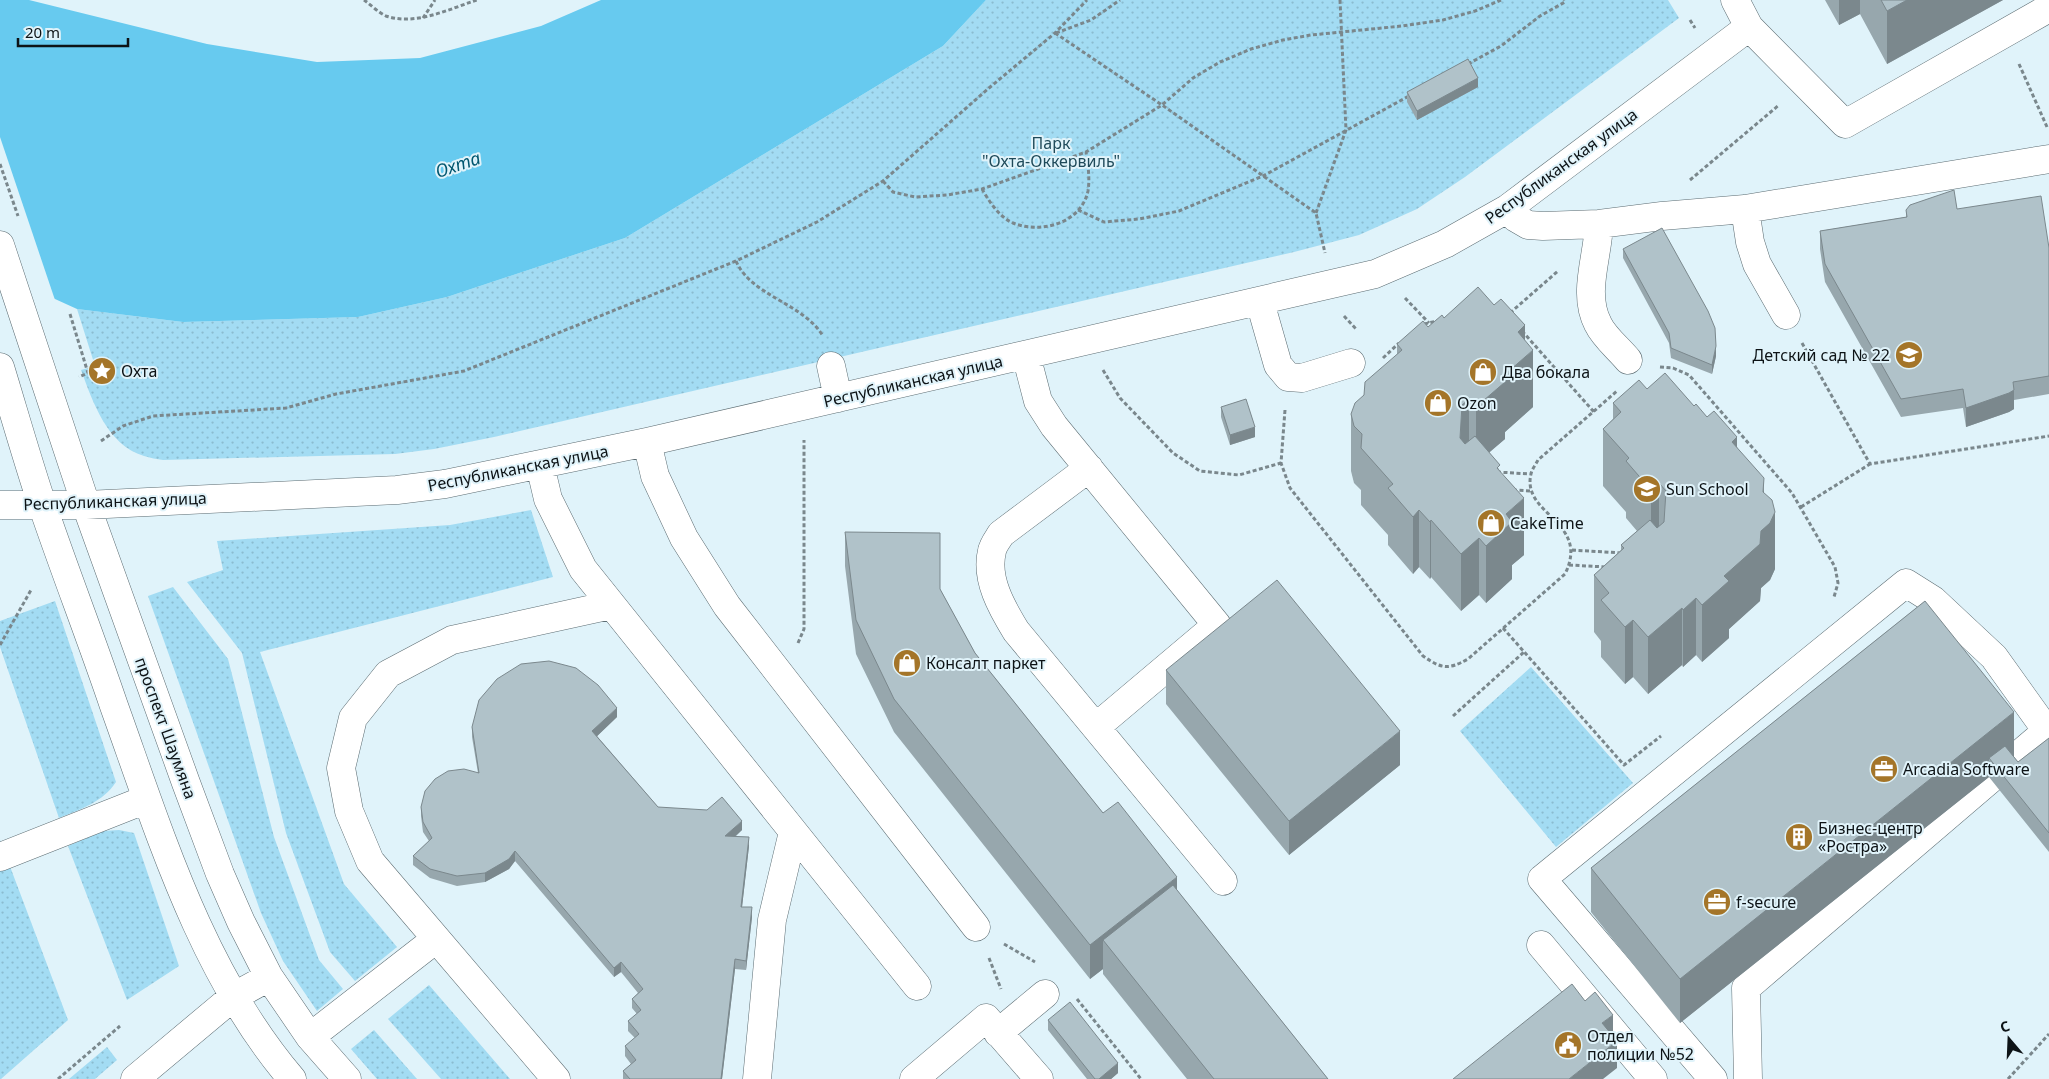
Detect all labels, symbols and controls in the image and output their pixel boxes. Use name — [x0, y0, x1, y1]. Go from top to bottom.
scale bar — [18, 15, 128, 47]
text: 20 m — [25, 22, 60, 42]
street label: Республиканская улица — [1480, 103, 1642, 229]
park label: Парк "Охта-Оккервиль" — [982, 132, 1120, 172]
water label: Охта — [432, 145, 484, 183]
school or university icon: Детский сад № 22 — [1894, 340, 1924, 370]
place label: Детский сад № 22 — [1753, 344, 1890, 366]
street label: Республиканская улица — [821, 350, 1005, 412]
place icon: Охта — [87, 356, 117, 386]
shop icon: Два бокала — [1468, 357, 1498, 387]
place label: Охта — [121, 360, 157, 382]
place label: Два бокала — [1502, 361, 1590, 383]
shop icon: Ozon — [1423, 388, 1453, 418]
place label: Ozon — [1457, 392, 1497, 414]
street label: Республиканская улица — [426, 440, 610, 496]
school or university icon: Sun School — [1632, 474, 1662, 504]
place label: Sun School — [1666, 478, 1749, 500]
street label: Республиканская улица — [23, 487, 207, 515]
shop icon: CakeTime — [1476, 508, 1506, 538]
place label: CakeTime — [1510, 512, 1584, 534]
shop icon: Консалт паркет — [892, 648, 922, 678]
place label: Консалт паркет — [926, 652, 1046, 674]
street label: проспект Шаумяна — [130, 654, 202, 802]
office icon: Arcadia Software — [1869, 754, 1899, 784]
place label: Arcadia Software — [1903, 758, 2030, 780]
place label: Бизнес-центр «Ростра» — [1818, 817, 1923, 857]
building icon: Бизнес-центр «Ростра» — [1784, 822, 1814, 852]
office icon: f-secure — [1702, 887, 1732, 917]
place label: f-secure — [1736, 891, 1796, 913]
north arrow — [1984, 1014, 2034, 1064]
text: С — [1997, 1016, 2012, 1037]
place label: Отдел полиции №52 — [1587, 1025, 1694, 1065]
public building icon: Отдел полиции №52 — [1553, 1030, 1583, 1060]

